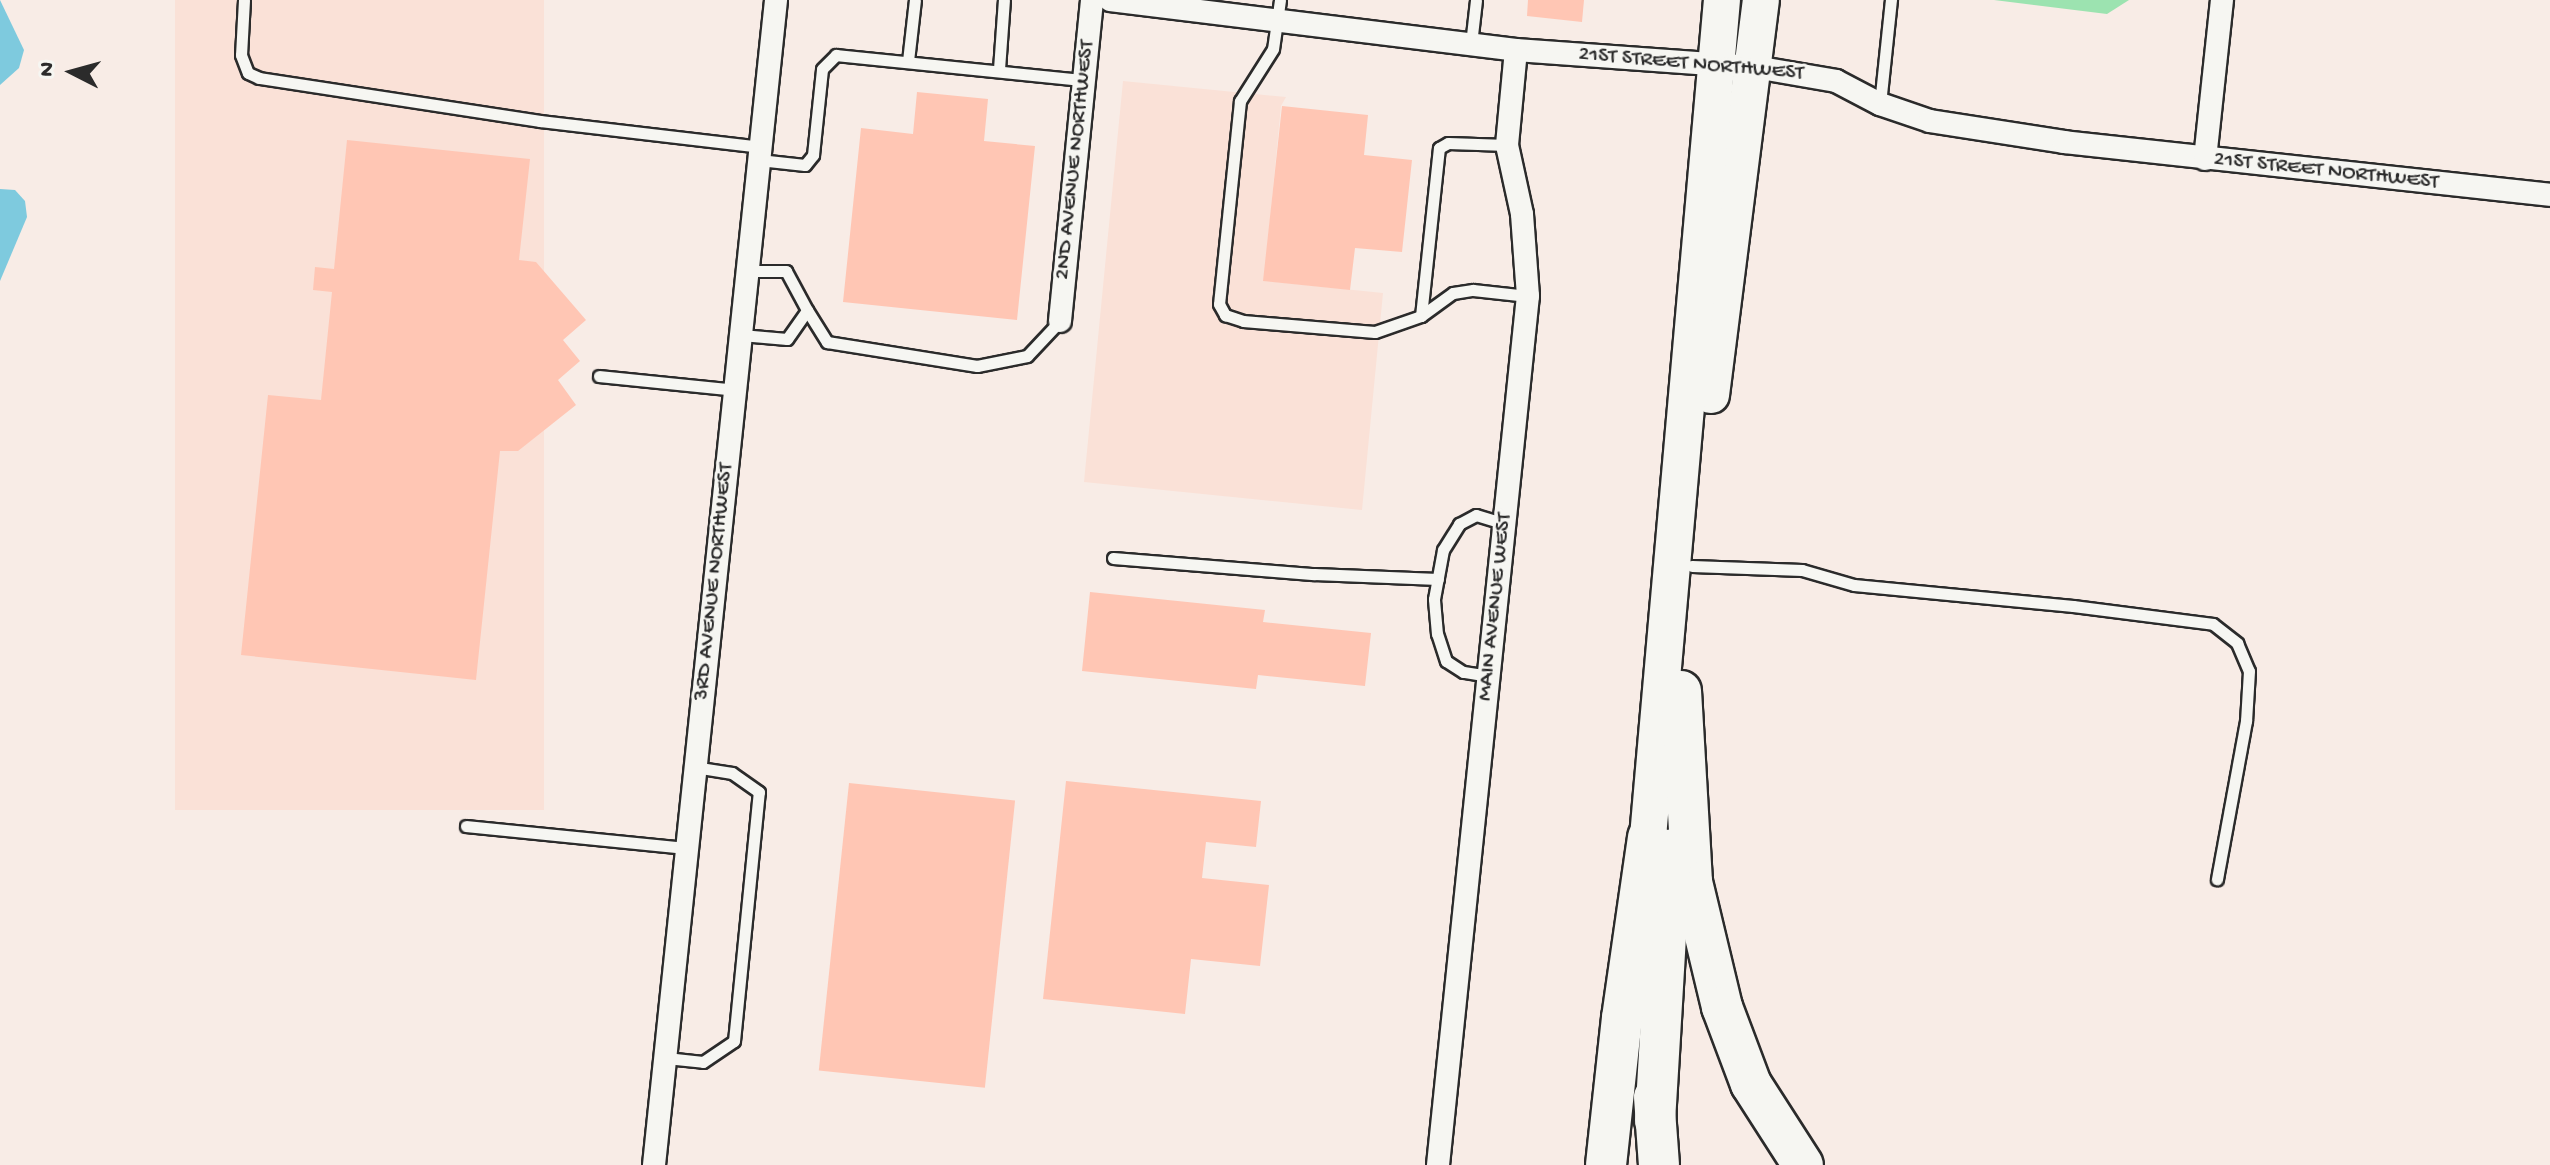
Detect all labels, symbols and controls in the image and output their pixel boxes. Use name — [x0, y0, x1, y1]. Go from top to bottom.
north arrow — [32, 32, 112, 112]
street label: 2ND AVENUE NORTHWEST — [1050, 39, 1102, 281]
street label: 21ST STREET NORTHWEST — [1577, 42, 1805, 88]
text: N — [34, 61, 62, 78]
street label: 21ST STREET NORTHWEST — [2212, 147, 2440, 197]
street label: 3RD AVENUE NORTHWEST — [689, 462, 741, 702]
street label: MAIN AVENUE WEST — [1473, 512, 1519, 702]

